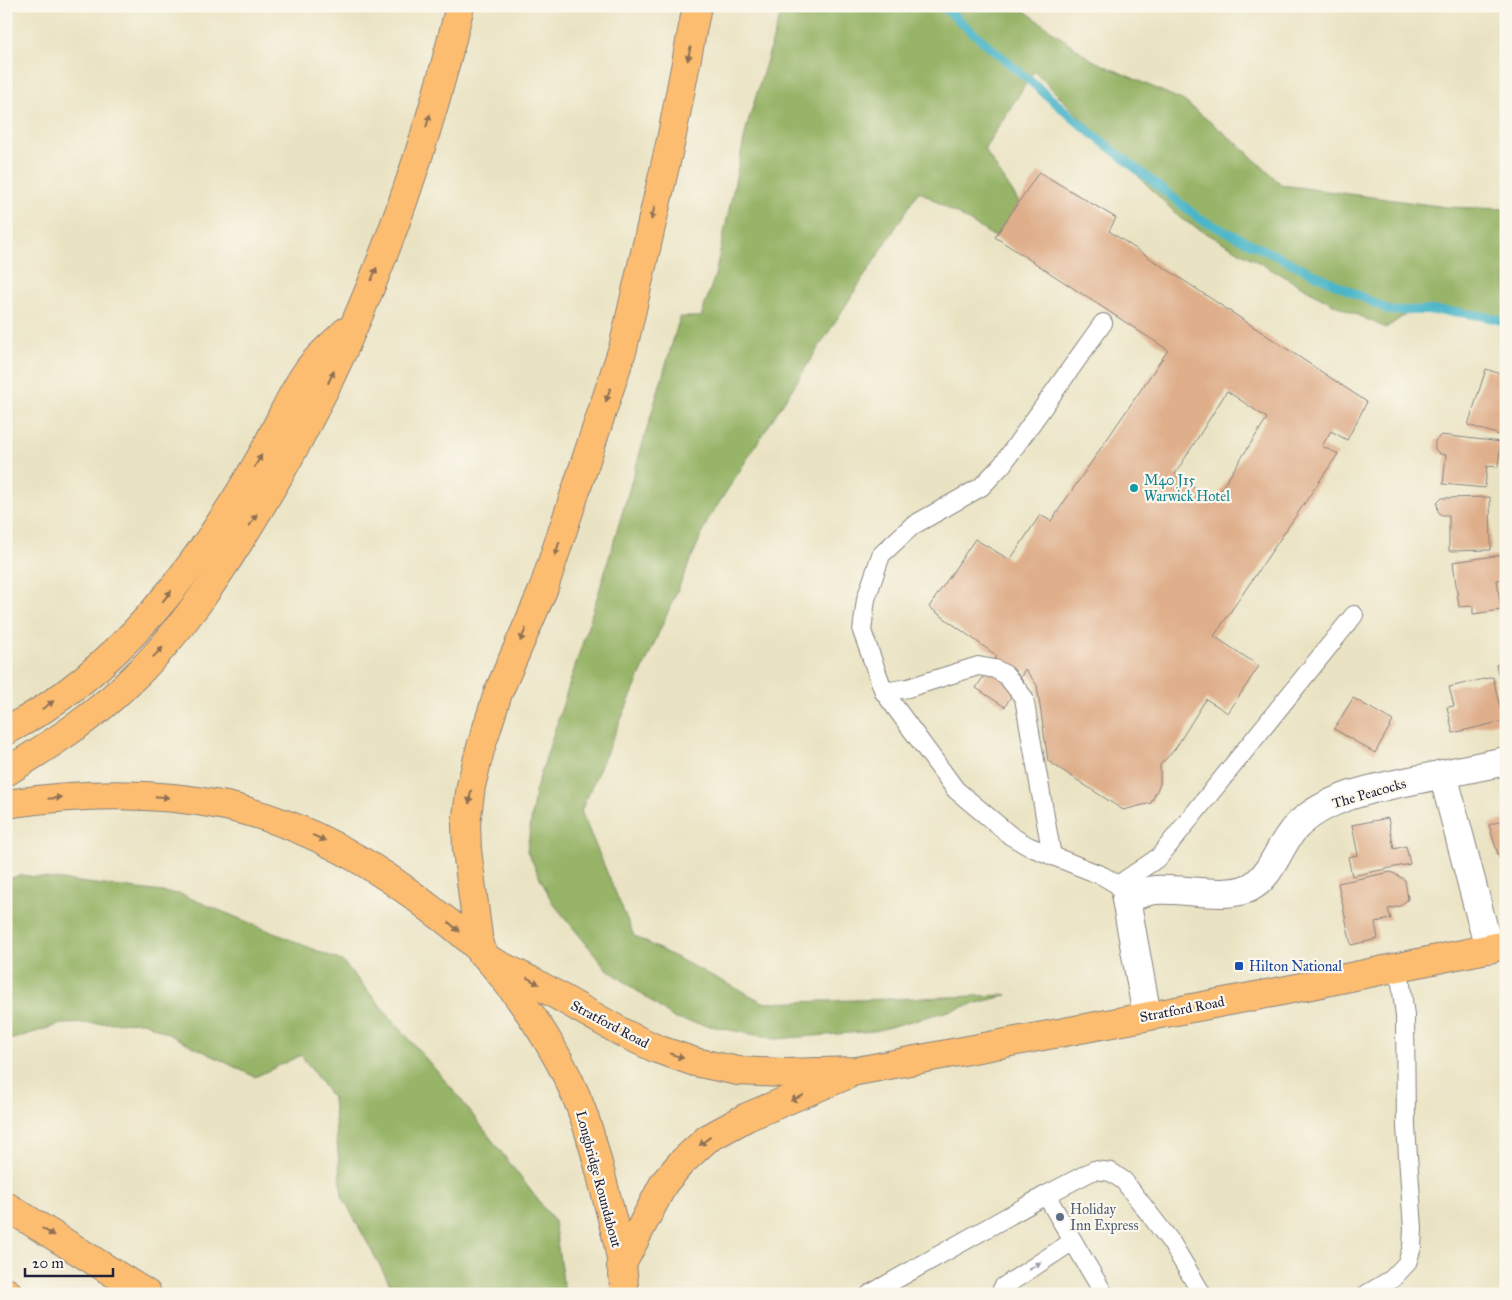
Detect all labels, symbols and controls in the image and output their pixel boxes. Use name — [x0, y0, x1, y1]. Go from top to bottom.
one-way arrow — [685, 47, 693, 62]
one-way arrow — [425, 113, 433, 128]
one-way arrow — [649, 205, 657, 220]
one-way arrow — [371, 267, 379, 282]
one-way arrow — [327, 370, 335, 385]
one-way arrow — [604, 387, 612, 402]
one-way arrow — [254, 455, 263, 468]
place label: M40 J15 Warwick Hotel — [1144, 472, 1230, 505]
marker: M40 J15 Warwick Hotel — [1128, 482, 1140, 494]
one-way arrow — [248, 513, 258, 526]
one-way arrow — [553, 542, 561, 557]
one-way arrow — [161, 589, 172, 602]
one-way arrow — [519, 628, 527, 642]
one-way arrow — [152, 646, 164, 658]
one-way arrow — [41, 700, 54, 711]
street label: The Peacocks — [1330, 775, 1408, 812]
one-way arrow — [465, 790, 473, 806]
one-way arrow — [47, 794, 63, 802]
one-way arrow — [155, 794, 171, 802]
one-way arrow — [312, 835, 326, 843]
one-way arrow — [447, 921, 459, 933]
place label: Hilton National — [1249, 958, 1342, 975]
marker: Hilton National — [1233, 960, 1245, 972]
one-way arrow — [526, 977, 540, 985]
street label: Stratford Road — [1138, 993, 1226, 1026]
street label: Stratford Road — [568, 997, 652, 1052]
one-way arrow — [670, 1052, 685, 1060]
one-way arrow — [790, 1094, 804, 1102]
street label: Longbridge Roundabout — [572, 1109, 625, 1249]
one-way arrow — [699, 1136, 712, 1147]
place label: Holiday Inn Express — [1070, 1201, 1139, 1234]
marker: Holiday Inn Express — [1054, 1211, 1066, 1223]
one-way arrow — [41, 1227, 54, 1236]
scale bar — [25, 1245, 112, 1277]
text: 20 m — [32, 1254, 64, 1272]
one-way arrow — [1028, 1261, 1042, 1271]

